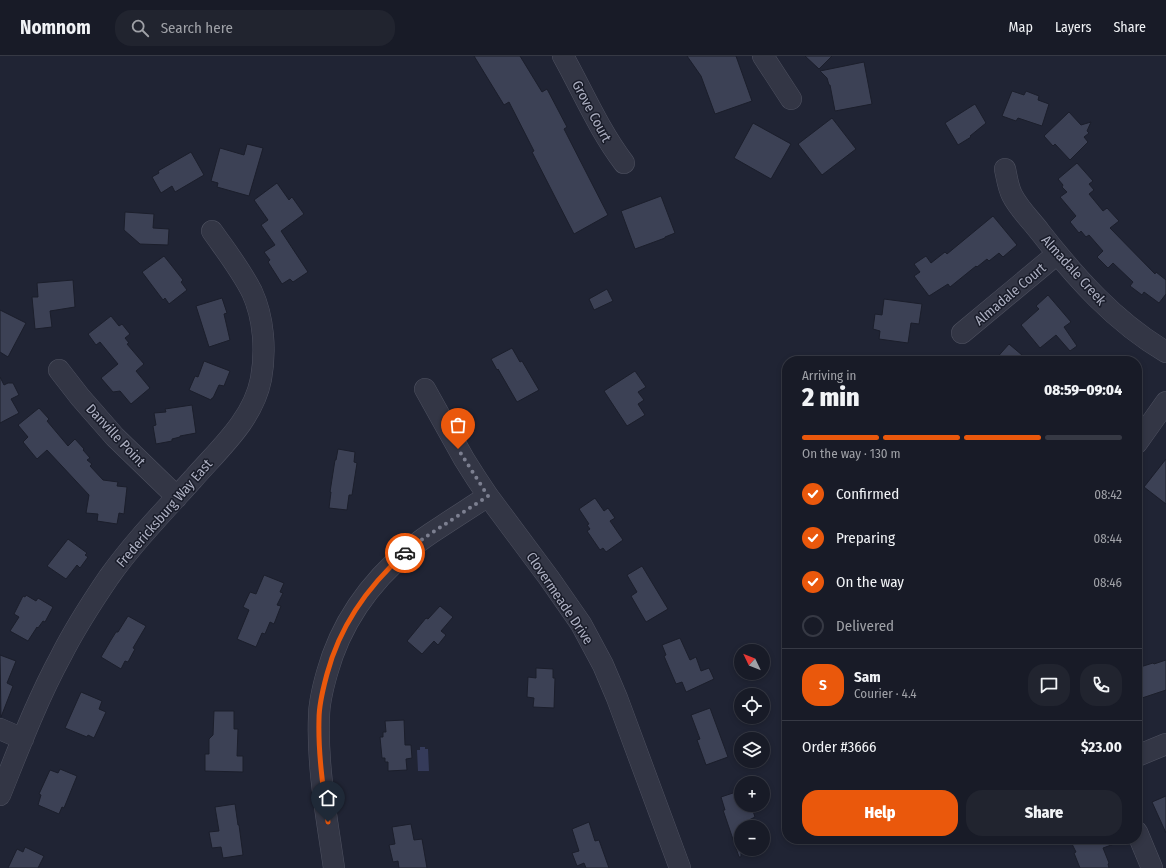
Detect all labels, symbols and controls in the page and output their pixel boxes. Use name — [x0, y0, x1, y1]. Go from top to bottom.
search box — [115, 10, 395, 46]
text: Nomnom — [20, 16, 91, 39]
icon: search — [129, 17, 151, 39]
text: Search here — [161, 19, 233, 37]
text: Map — [1009, 19, 1033, 36]
text: Layers — [1055, 19, 1091, 36]
text: Share — [1113, 19, 1146, 36]
street label: Grove Court — [568, 78, 615, 145]
street label: Almadale Creek — [1038, 232, 1110, 309]
street label: Almadale Court — [971, 259, 1050, 329]
text: Arriving in — [802, 368, 856, 383]
text: 08:59–09:04 — [1044, 381, 1122, 399]
text: 2 min — [802, 382, 860, 413]
street label: Danville Point — [82, 401, 149, 470]
pin — [441, 408, 475, 449]
icon: bag — [447, 414, 469, 436]
text: On the way · 130 m — [802, 446, 901, 461]
street label: Fredericksburg Way East — [113, 456, 216, 571]
icon: check — [802, 483, 824, 505]
text: Confirmed — [836, 485, 899, 503]
text: 08:42 — [1094, 487, 1122, 502]
icon: check — [802, 527, 824, 549]
text: Preparing — [836, 529, 895, 547]
text: 08:44 — [1093, 531, 1122, 546]
courier — [385, 533, 425, 573]
icon: car — [394, 542, 416, 564]
street label: Clovermeade Drive — [522, 549, 597, 648]
icon: check — [802, 571, 824, 593]
text: On the way — [836, 573, 904, 591]
text: 08:46 — [1093, 575, 1122, 590]
text: Delivered — [836, 617, 894, 635]
north arrow — [734, 644, 770, 680]
map controls — [734, 644, 770, 856]
button: chat — [1028, 664, 1070, 706]
button: phone — [1080, 664, 1122, 706]
text: Sam — [854, 668, 881, 686]
text: S — [819, 676, 827, 694]
text: Courier · 4.4 — [854, 686, 917, 701]
button: locate — [734, 688, 770, 724]
button: layers — [734, 732, 770, 768]
text: Order #3666 — [802, 738, 877, 756]
text: $23.00 — [1081, 738, 1122, 756]
button: + — [734, 776, 770, 812]
pin — [311, 781, 345, 822]
icon: home — [317, 787, 339, 809]
button: Help — [802, 790, 958, 836]
button: Share — [966, 790, 1122, 836]
button: − — [734, 820, 770, 856]

